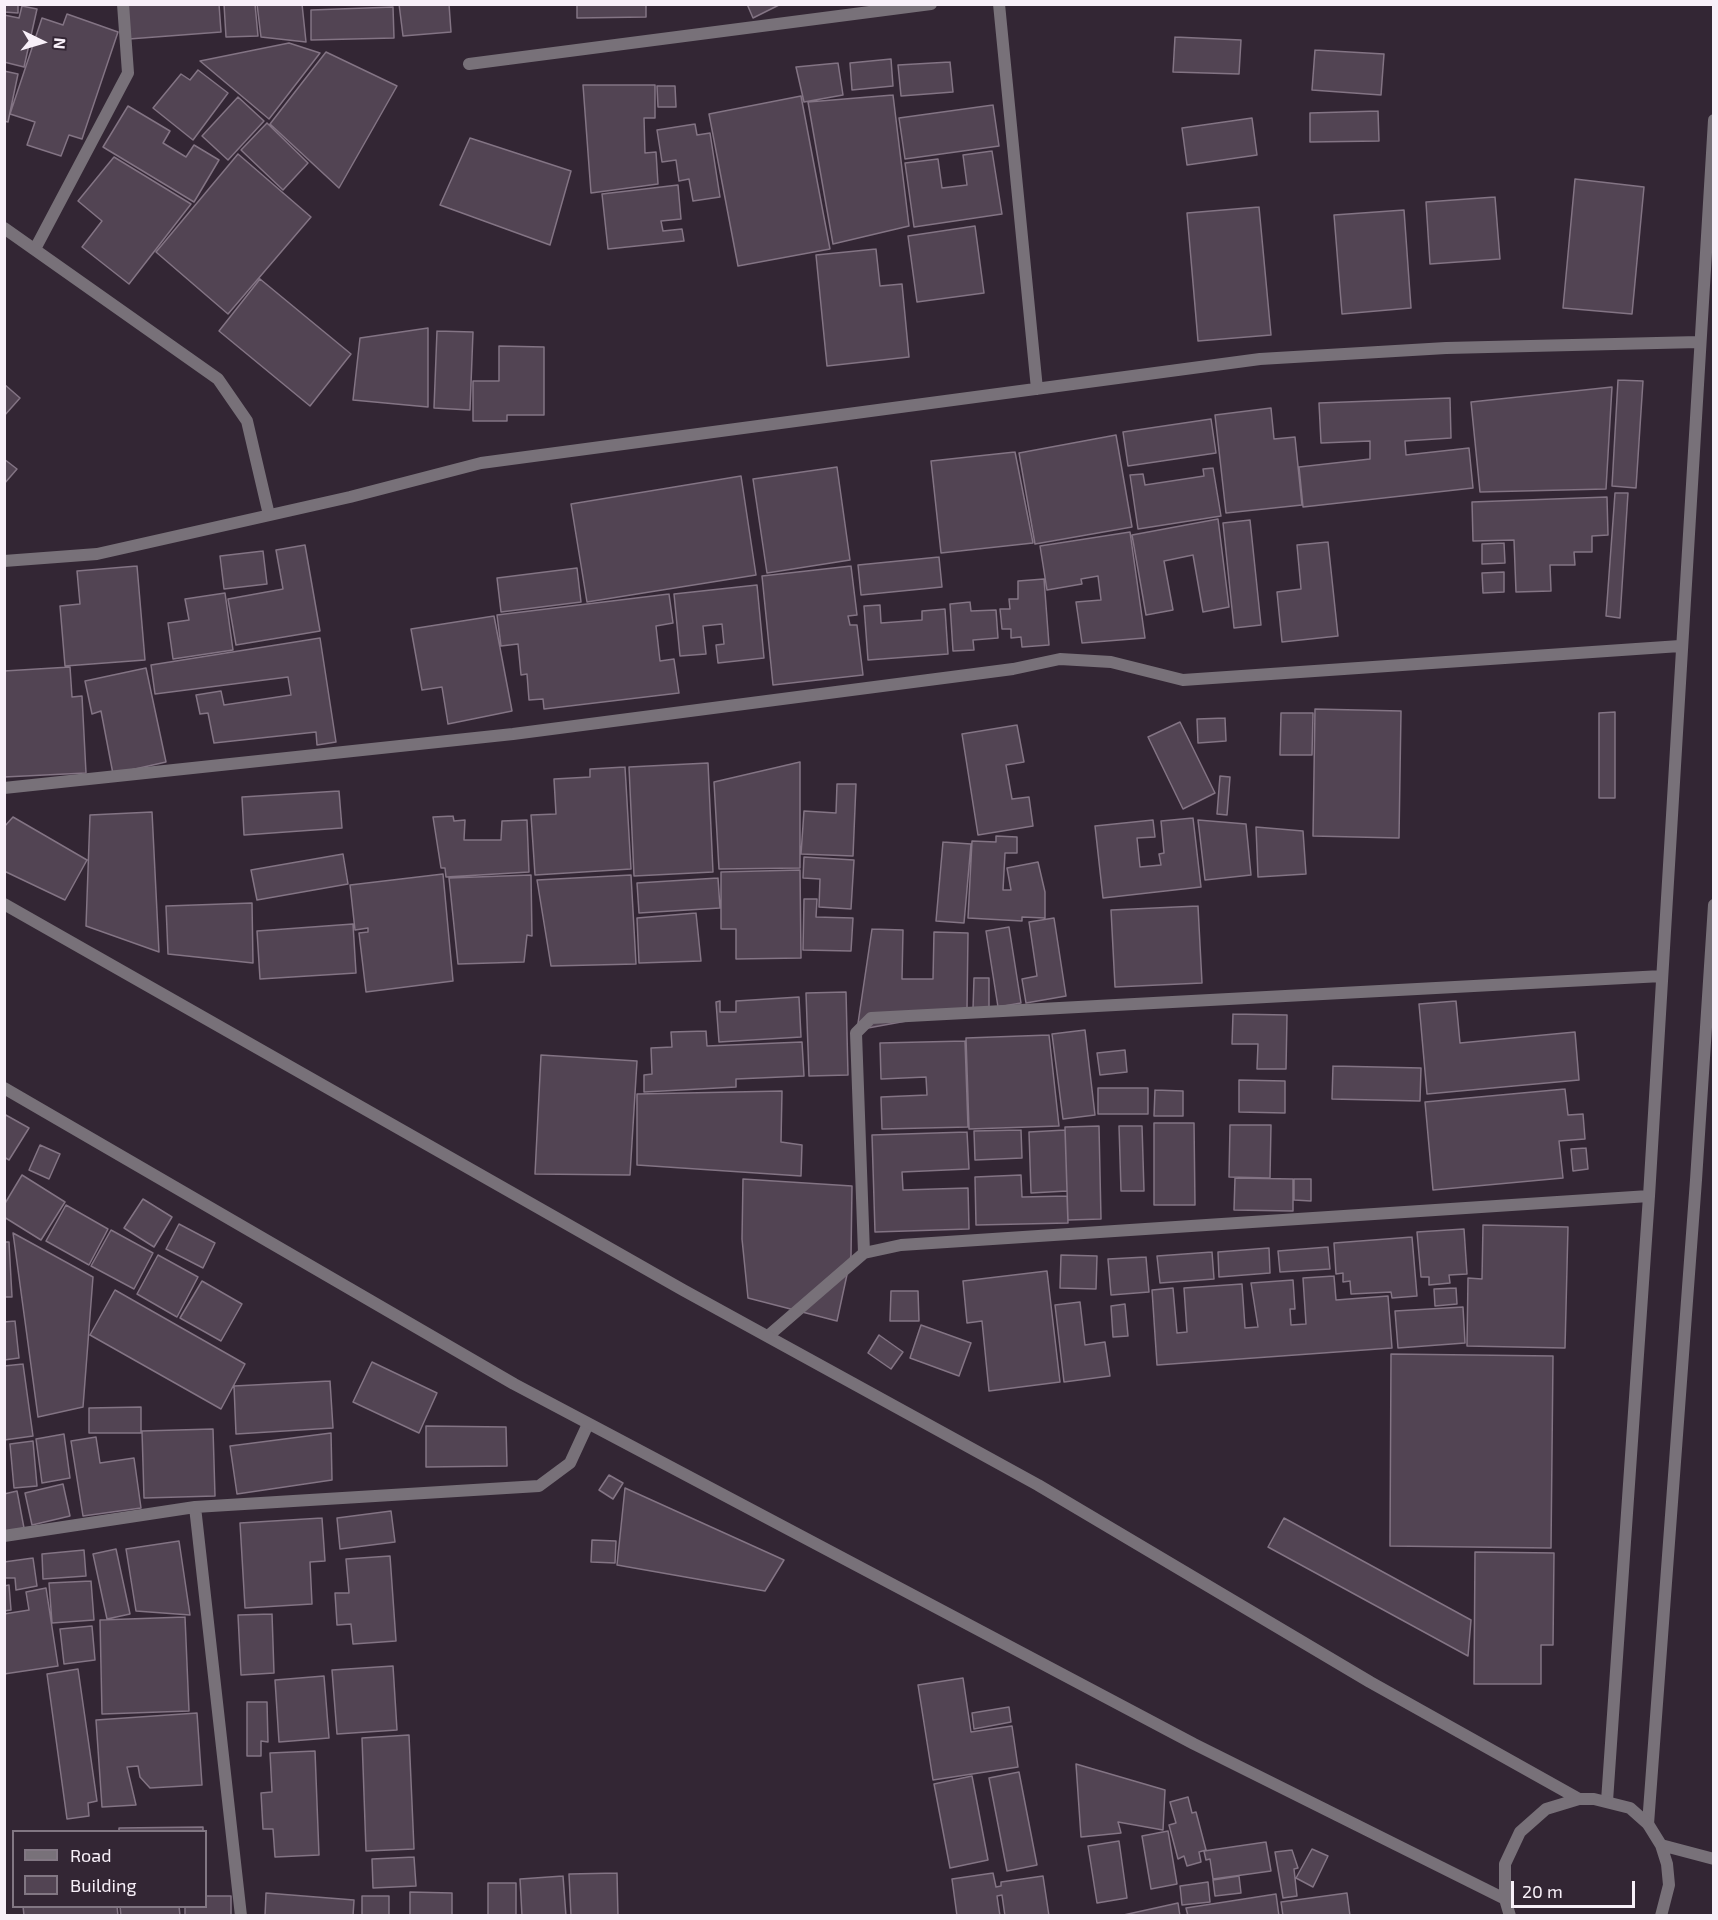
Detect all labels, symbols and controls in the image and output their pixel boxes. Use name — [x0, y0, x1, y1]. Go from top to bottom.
north arrow — [12, 12, 72, 72]
text: N — [50, 37, 70, 50]
legend — [12, 1830, 207, 1908]
text: Road — [70, 1844, 111, 1866]
scale bar — [1514, 1869, 1638, 1907]
text: Building — [70, 1874, 137, 1896]
text: 20 m — [1522, 1880, 1563, 1902]

